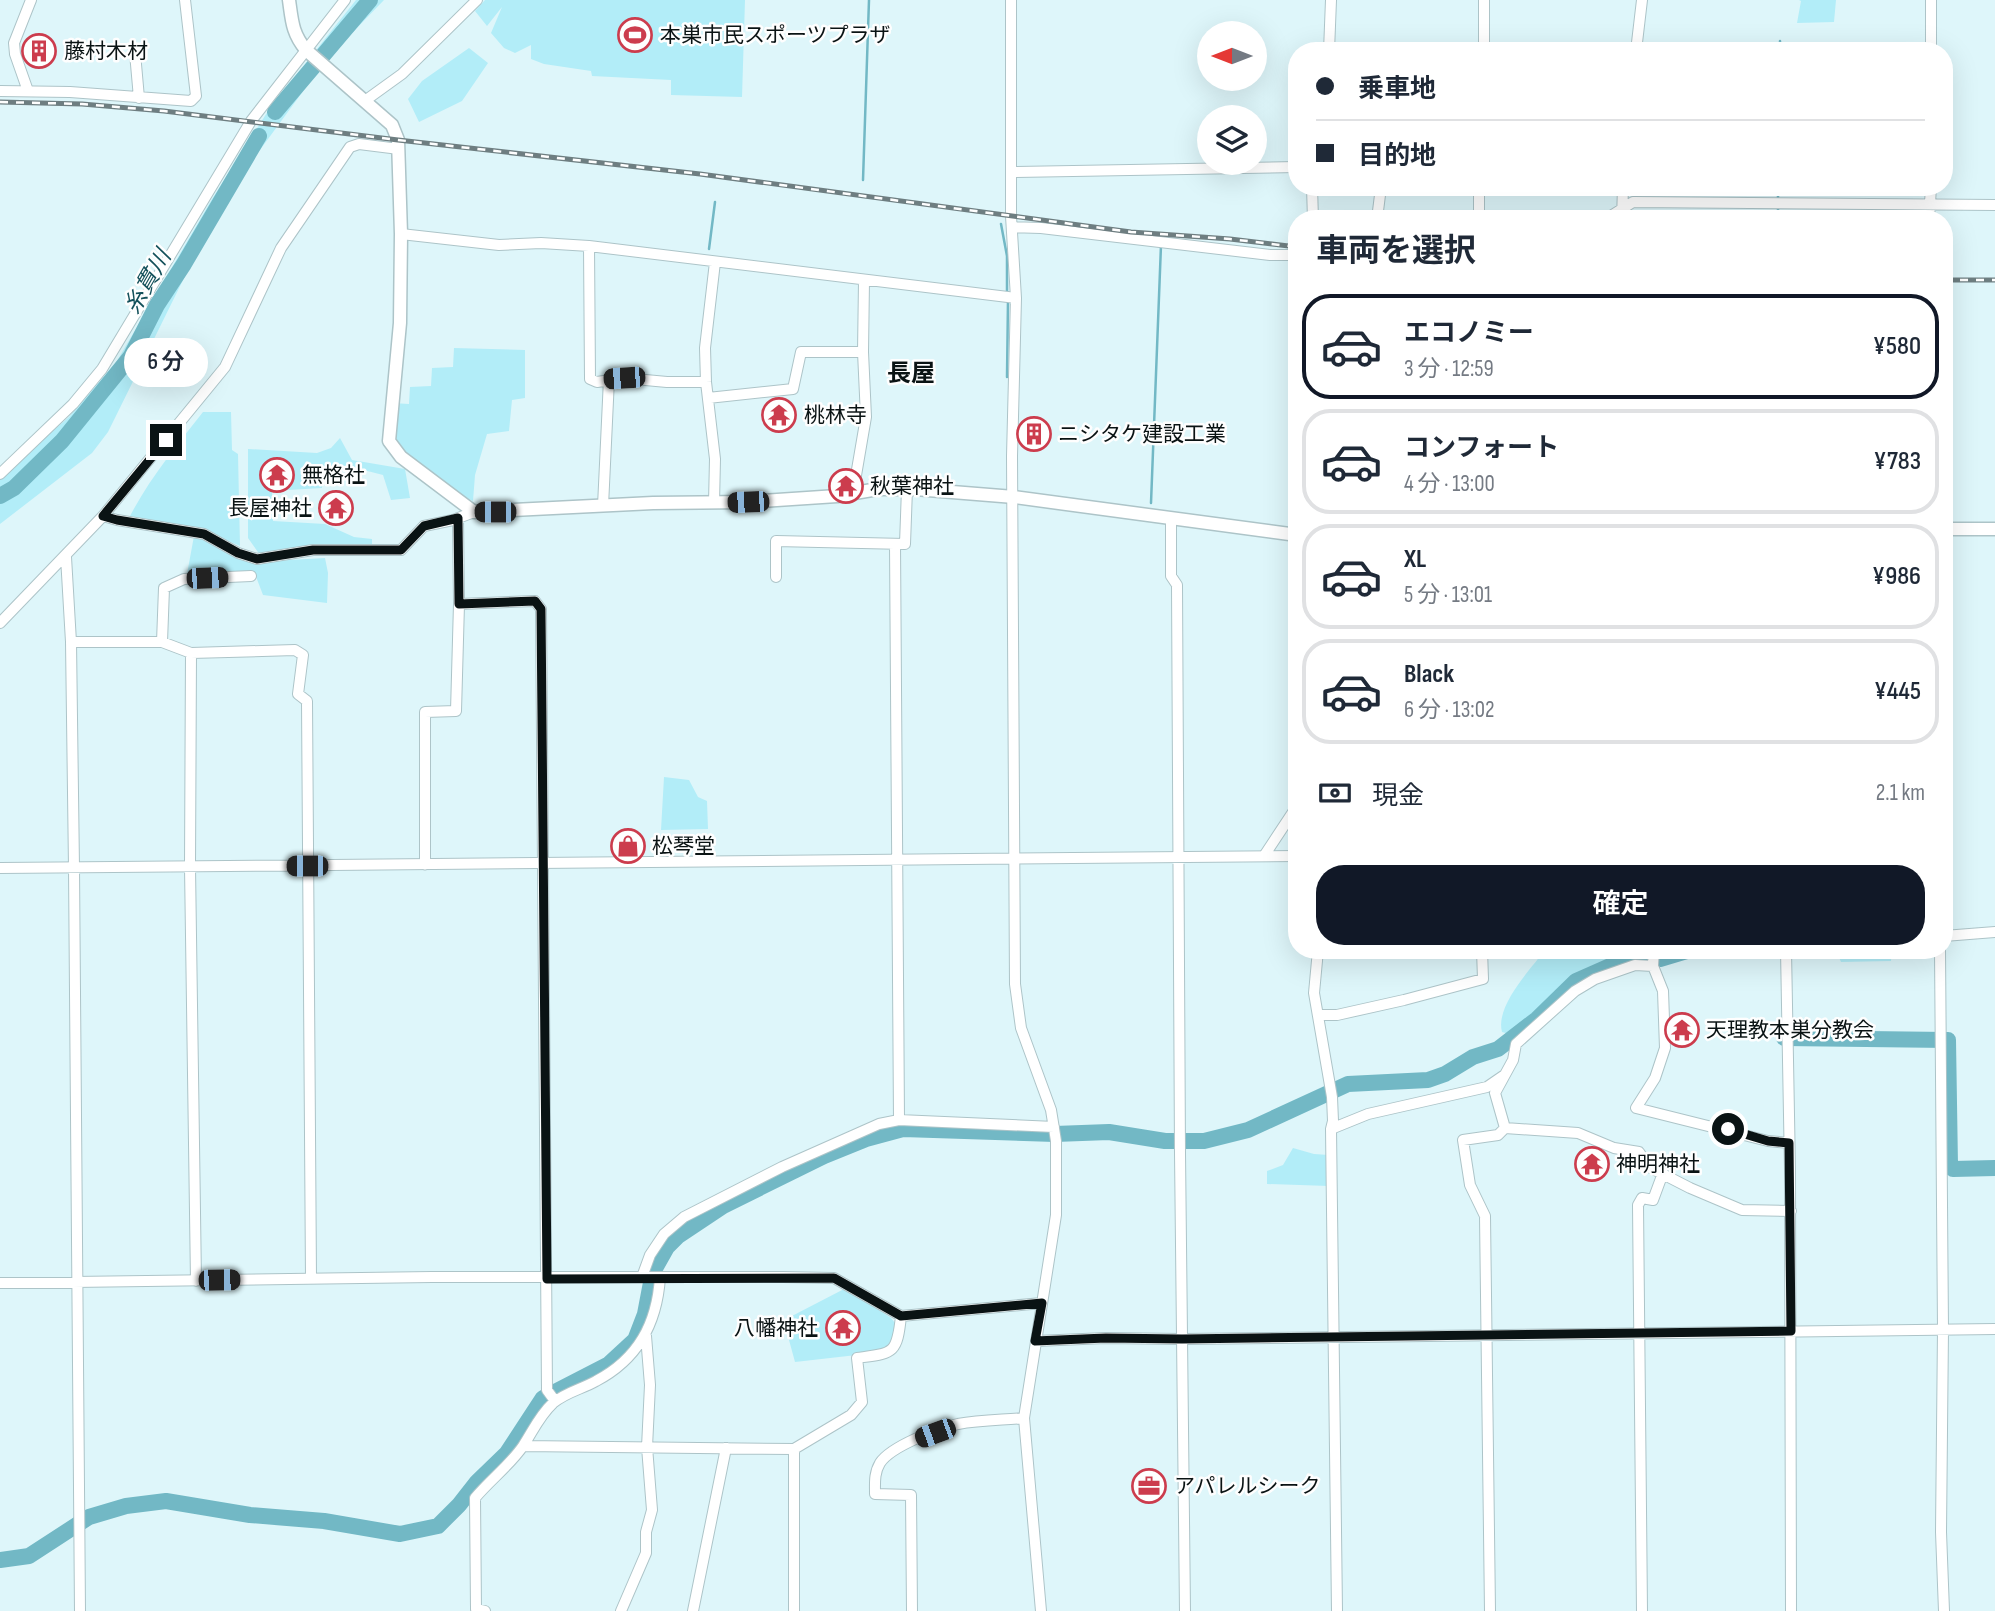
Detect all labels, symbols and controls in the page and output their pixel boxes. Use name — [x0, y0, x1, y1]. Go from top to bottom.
sports icon: 本巣市民スポーツプラザ — [616, 16, 654, 54]
north arrow — [1197, 21, 1267, 91]
map controls — [1197, 21, 1267, 175]
place label: 本巣市民スポーツプラザ — [660, 23, 891, 48]
building icon: 藤村木材 — [20, 32, 58, 70]
place label: 藤村木材 — [64, 39, 148, 64]
text: 乗車地 — [1358, 74, 1436, 105]
button: layers — [1197, 105, 1267, 175]
text: 目的地 — [1358, 141, 1436, 172]
text: 車両を選択 — [1316, 232, 1476, 271]
water label: 糸貫川 — [119, 243, 179, 319]
icon: car — [1320, 315, 1383, 378]
text: エコノミー — [1404, 318, 1534, 349]
text: ¥580 — [1873, 331, 1921, 362]
callout: 6 分 — [124, 338, 208, 388]
text: 6 分 — [147, 348, 185, 376]
text: 3 分 · 12:59 — [1404, 355, 1494, 383]
district label: 長屋 — [887, 359, 935, 388]
car — [603, 366, 646, 390]
temple icon: 桃林寺 — [760, 396, 798, 434]
place label: 桃林寺 — [804, 403, 867, 428]
building icon: ニシタケ建設工業 — [1015, 415, 1053, 453]
place label: ニシタケ建設工業 — [1058, 422, 1226, 447]
route end — [150, 424, 182, 456]
icon: car — [1320, 430, 1383, 493]
text: コンフォート — [1404, 433, 1559, 464]
text: ¥783 — [1874, 446, 1921, 477]
temple icon: 無格社 — [258, 456, 296, 494]
place label: 無格社 — [302, 463, 365, 488]
temple icon: 秋葉神社 — [827, 467, 865, 505]
text: 4 分 · 13:00 — [1404, 470, 1495, 498]
place label: 秋葉神社 — [870, 474, 954, 499]
temple icon: 長屋神社 — [317, 489, 355, 527]
car — [727, 491, 770, 513]
place label: 長屋神社 — [228, 496, 312, 521]
car — [475, 502, 517, 523]
text: XL — [1404, 544, 1426, 575]
icon: car — [1320, 545, 1383, 608]
text: ¥986 — [1872, 561, 1921, 592]
car — [186, 567, 229, 589]
text: 5 分 · 13:01 — [1404, 581, 1492, 609]
text: Black — [1404, 659, 1454, 690]
icon: car — [1320, 660, 1383, 723]
text: ¥445 — [1874, 676, 1921, 707]
text: 6 分 · 13:02 — [1404, 696, 1494, 724]
icon: cash — [1316, 774, 1354, 812]
text: 2.1 km — [1876, 779, 1925, 807]
text: 現金 — [1372, 781, 1424, 812]
shop icon: 松琴堂 — [609, 827, 647, 865]
place label: 松琴堂 — [652, 834, 715, 859]
car — [287, 856, 329, 877]
button: 確定 — [1316, 865, 1925, 945]
temple icon: 天理教本巣分教会 — [1663, 1011, 1701, 1049]
place label: 天理教本巣分教会 — [1706, 1018, 1874, 1043]
route start — [1712, 1113, 1744, 1145]
temple icon: 神明神社 — [1573, 1145, 1611, 1183]
place label: 神明神社 — [1616, 1152, 1700, 1177]
car — [198, 1269, 241, 1291]
temple icon: 八幡神社 — [824, 1309, 862, 1347]
place label: 八幡神社 — [734, 1316, 818, 1341]
car — [912, 1416, 959, 1450]
office icon: アパレルシーク — [1130, 1467, 1168, 1505]
place label: アパレルシーク — [1174, 1474, 1321, 1499]

